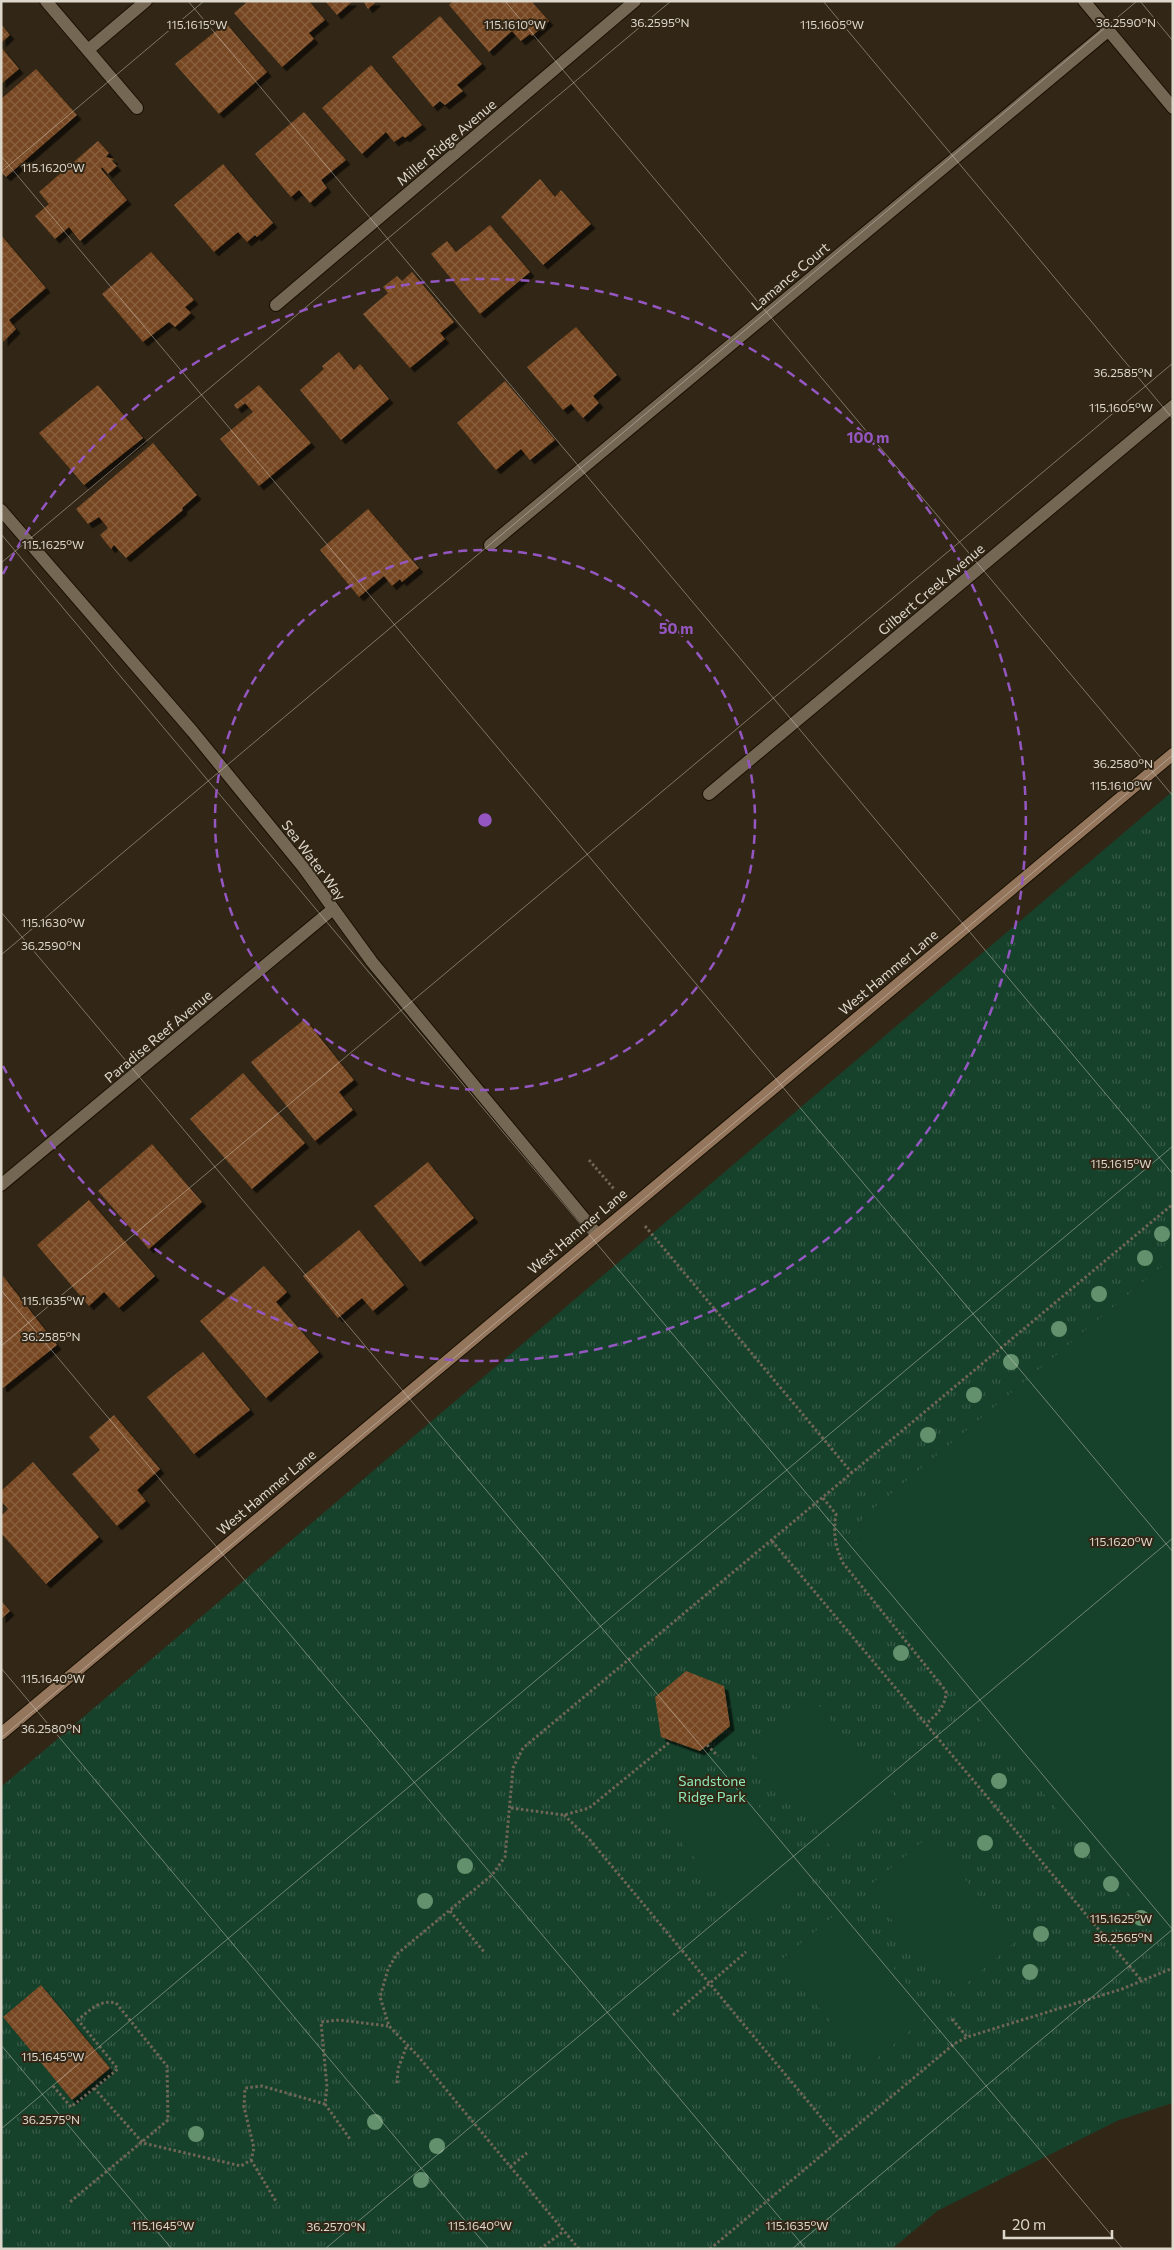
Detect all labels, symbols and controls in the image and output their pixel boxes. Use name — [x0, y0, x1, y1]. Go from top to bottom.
text: 36.2595°N — [630, 15, 690, 29]
text: 36.2590°N — [1096, 15, 1156, 29]
text: 115.1615°W — [166, 17, 228, 31]
text: 115.1610°W — [484, 17, 546, 31]
text: 115.1605°W — [800, 17, 864, 31]
street label: Miller Ridge Avenue — [393, 95, 499, 189]
text: 115.1620°W — [21, 160, 85, 174]
street label: Lamance Court — [747, 238, 833, 314]
text: 36.2585°N — [1093, 365, 1153, 379]
text: 115.1605°W — [1089, 400, 1153, 414]
text: 100 m — [847, 428, 889, 446]
text: 115.1625°W — [22, 537, 84, 551]
street label: Gilbert Creek Avenue — [874, 540, 988, 638]
text: 50 m — [659, 619, 693, 637]
text: 36.2580°N — [1093, 756, 1153, 770]
text: 115.1610°W — [1090, 778, 1152, 792]
centre of rings — [476, 811, 494, 829]
street label: Sea Water Way — [278, 817, 350, 903]
text: 115.1630°W — [21, 915, 85, 929]
street label: West Hammer Lane — [835, 926, 941, 1018]
text: 36.2590°N — [21, 938, 81, 952]
street label: Paradise Reef Avenue — [101, 986, 215, 1086]
text: 115.1615°W — [1090, 1156, 1152, 1170]
street label: West Hammer Lane — [524, 1185, 630, 1277]
text: 115.1635°W — [22, 1293, 84, 1307]
text: 36.2585°N — [21, 1329, 81, 1343]
street label: West Hammer Lane — [213, 1446, 319, 1538]
text: 115.1620°W — [1089, 1534, 1153, 1548]
text: 115.1640°W — [21, 1671, 85, 1685]
text: 36.2580°N — [21, 1721, 81, 1735]
park label: Sandstone Ridge Park — [678, 1772, 746, 1805]
text: 115.1625°W — [1090, 1911, 1152, 1925]
text: 36.2565°N — [1093, 1930, 1153, 1944]
text: 115.1645°W — [21, 2049, 85, 2063]
text: 36.2575°N — [22, 2112, 80, 2126]
scale bar — [1004, 2208, 1112, 2240]
text: 20 m — [1012, 2215, 1046, 2233]
text: 115.1645°W — [131, 2218, 195, 2232]
text: 115.1640°W — [448, 2218, 512, 2232]
text: 115.1635°W — [766, 2218, 828, 2232]
text: 36.2570°N — [306, 2219, 366, 2233]

